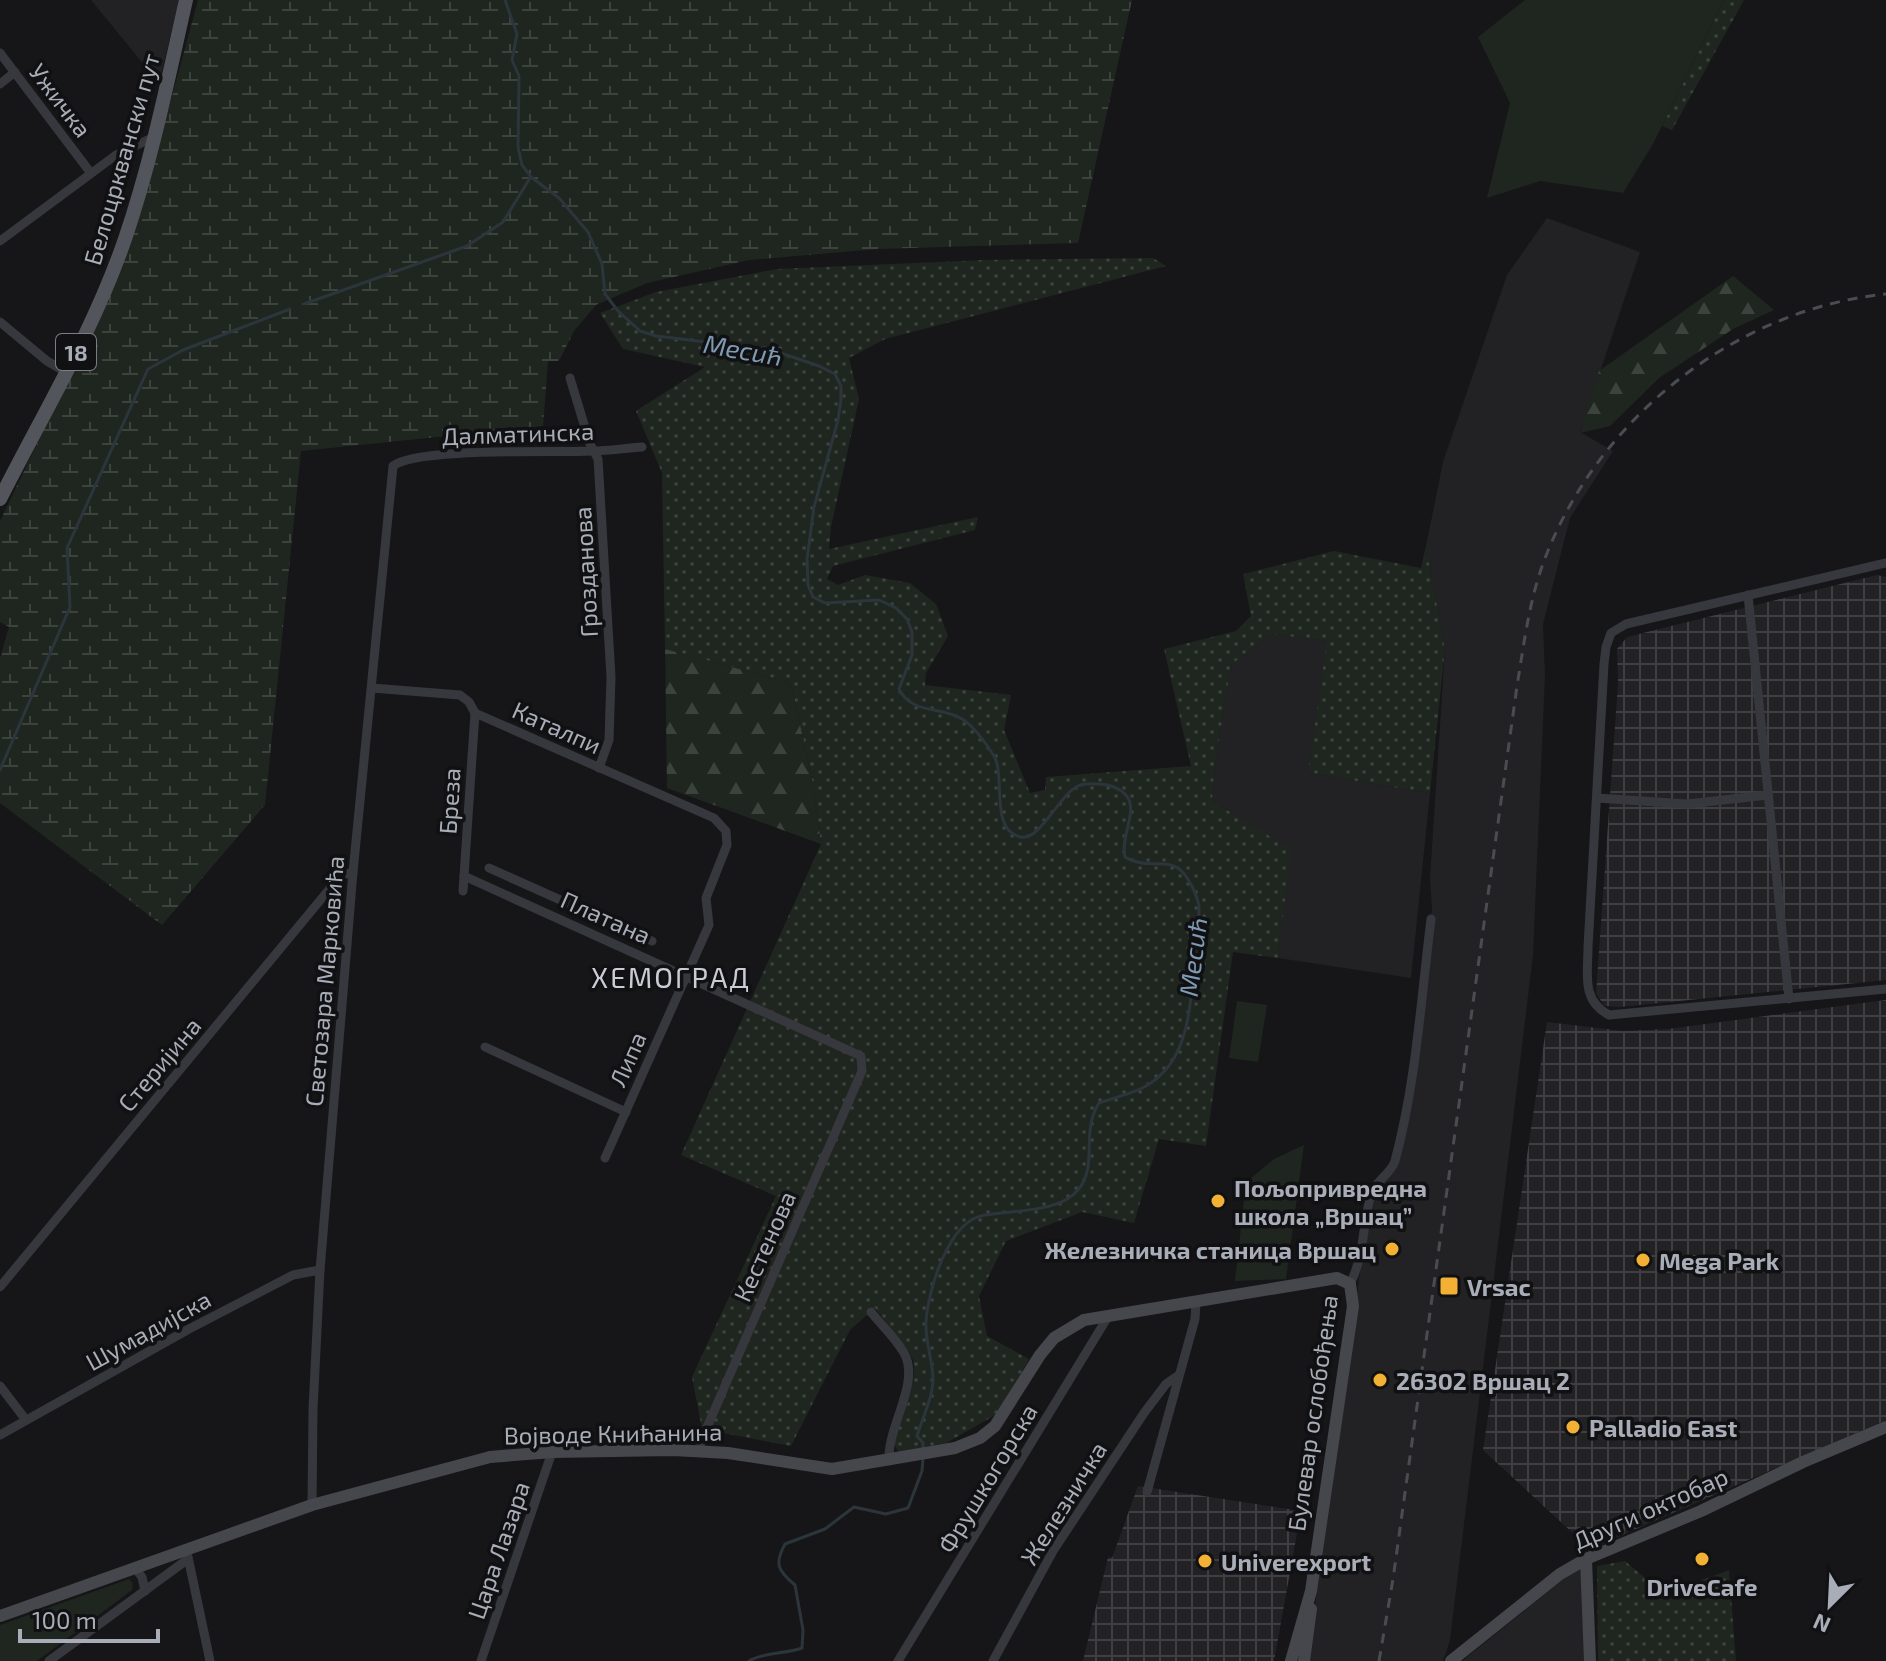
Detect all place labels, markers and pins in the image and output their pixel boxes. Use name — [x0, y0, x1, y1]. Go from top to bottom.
place label: Пољопривредна школа „Вршац” — [1234, 1173, 1427, 1230]
marker: Пољопривредна школа „Вршац” — [1209, 1192, 1227, 1210]
place label: Железничка станица Вршац — [1044, 1235, 1376, 1264]
marker: Железничка станица Вршац — [1383, 1240, 1401, 1258]
place label: Mega Park — [1659, 1246, 1780, 1275]
marker: Mega Park — [1634, 1251, 1652, 1269]
place label: Vrsac — [1467, 1272, 1531, 1301]
marker: Vrsac — [1438, 1275, 1460, 1297]
place label: 26302 Вршац 2 — [1396, 1366, 1570, 1395]
marker: 26302 Вршац 2 — [1371, 1371, 1389, 1389]
place label: Palladio East — [1589, 1413, 1737, 1442]
marker: Palladio East — [1564, 1418, 1582, 1436]
place label: Univerexport — [1221, 1547, 1371, 1576]
marker: DriveCafe — [1693, 1550, 1711, 1568]
marker: Univerexport — [1196, 1552, 1214, 1570]
place label: DriveCafe — [1646, 1572, 1758, 1601]

